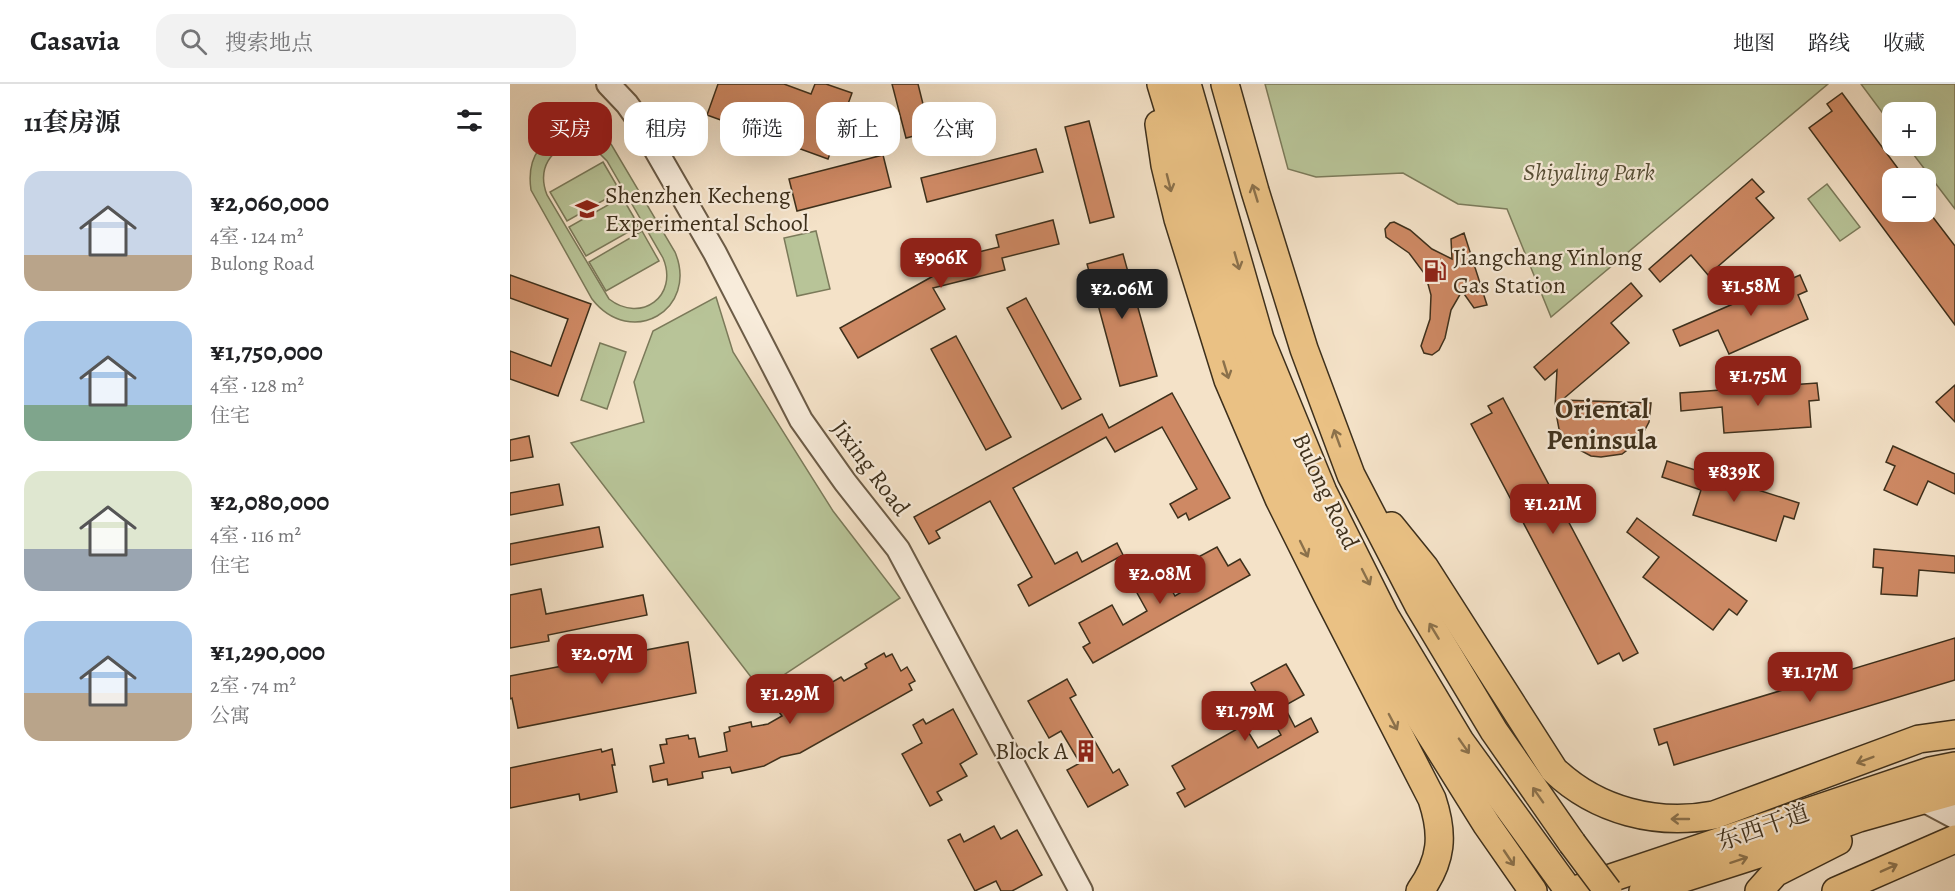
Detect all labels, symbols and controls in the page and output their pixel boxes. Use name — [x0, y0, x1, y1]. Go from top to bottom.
search box — [156, 14, 576, 68]
text: Casavia — [30, 22, 120, 60]
icon: search — [177, 25, 210, 58]
text: 搜索地点 — [225, 28, 313, 58]
text: 地图 — [1733, 29, 1775, 57]
text: 路线 — [1808, 29, 1850, 57]
text: 收藏 — [1883, 29, 1925, 57]
chip: 买房 — [528, 102, 612, 156]
chip: 租房 — [624, 102, 708, 156]
chip: 筛选 — [720, 102, 804, 156]
chip: 新上 — [816, 102, 900, 156]
chip: 公寓 — [912, 102, 996, 156]
map controls — [1882, 102, 1936, 222]
button: + — [1882, 102, 1936, 156]
icon: filters — [453, 104, 486, 137]
text: 11套房源 — [24, 105, 121, 140]
park label: Shiyaling Park — [1523, 156, 1655, 188]
button: − — [1882, 168, 1936, 222]
one-way arrow — [1164, 174, 1176, 193]
place label: Shenzhen Kecheng Experimental School — [605, 179, 809, 239]
one-way arrow — [1249, 184, 1260, 203]
text: ¥2,060,000 — [210, 185, 329, 220]
icon: home — [72, 195, 144, 267]
school or university icon: Shenzhen Kecheng Experimental School — [574, 196, 600, 222]
text: 4室 · 124 m² — [210, 223, 304, 250]
pin: ¥906K — [899, 238, 983, 289]
place label: Jiangchang Yinlong Gas Station — [1453, 241, 1642, 301]
text: ¥906K — [914, 244, 968, 271]
text: Bulong Road — [210, 250, 314, 277]
one-way arrow — [1232, 252, 1243, 271]
fuel station icon: Jiangchang Yinlong Gas Station — [1422, 258, 1448, 284]
pin: ¥1.58M — [1702, 266, 1800, 317]
pin: ¥2.06M — [1073, 269, 1171, 320]
text: ¥1.58M — [1721, 272, 1781, 299]
text: ¥2.06M — [1091, 275, 1153, 302]
text: ¥1,750,000 — [210, 334, 323, 369]
icon: home — [72, 345, 144, 417]
pin: ¥1.75M — [1709, 356, 1807, 407]
one-way arrow — [1221, 360, 1232, 379]
text: ¥1.75M — [1729, 362, 1787, 389]
text: 4室 · 128 m² — [210, 372, 304, 399]
district label: Oriental Peninsula — [1546, 391, 1658, 458]
text: 住宅 — [210, 402, 250, 429]
street label: Jixing Road — [824, 414, 918, 523]
street label: Bulong Road — [1285, 428, 1367, 555]
one-way arrow — [1331, 429, 1342, 448]
pin: ¥839K — [1692, 452, 1776, 503]
text: ¥839K — [1708, 458, 1760, 485]
text: ¥2,080,000 — [210, 484, 329, 519]
pin: ¥1.21M — [1504, 484, 1602, 535]
text: ¥1.21M — [1524, 490, 1582, 517]
icon: home — [72, 495, 144, 567]
text: 4室 · 116 m² — [210, 522, 301, 549]
one-way arrow — [1298, 539, 1310, 557]
text: 住宅 — [210, 552, 250, 579]
pin: ¥2.08M — [1111, 554, 1209, 605]
text: ¥2.08M — [1128, 560, 1192, 587]
one-way arrow — [1361, 568, 1372, 586]
one-way arrow — [1428, 623, 1440, 640]
text: ¥1,290,000 — [210, 634, 325, 669]
pin: ¥2.07M — [553, 634, 651, 685]
text: ¥2.07M — [571, 640, 633, 667]
icon: home — [72, 645, 144, 717]
pin: ¥1.17M — [1761, 652, 1859, 703]
text: ¥1.17M — [1782, 658, 1838, 685]
text: 2室 · 74 m² — [210, 672, 296, 699]
pin: ¥1.29M — [741, 674, 839, 725]
text: ¥1.29M — [760, 680, 820, 707]
pin: ¥1.79M — [1196, 691, 1294, 742]
text: ¥1.79M — [1216, 697, 1274, 724]
text: 公寓 — [210, 702, 250, 729]
one-way arrow — [1387, 713, 1399, 730]
place label: Block A — [995, 735, 1069, 767]
one-way arrow — [1458, 737, 1470, 754]
building icon: Block A — [1073, 738, 1099, 764]
one-way arrow — [1856, 755, 1874, 766]
one-way arrow — [1532, 788, 1544, 804]
street label: 东西干道 — [1712, 796, 1814, 858]
one-way arrow — [1670, 813, 1690, 825]
one-way arrow — [1504, 849, 1516, 866]
one-way arrow — [1729, 854, 1748, 865]
one-way arrow — [1880, 861, 1898, 873]

